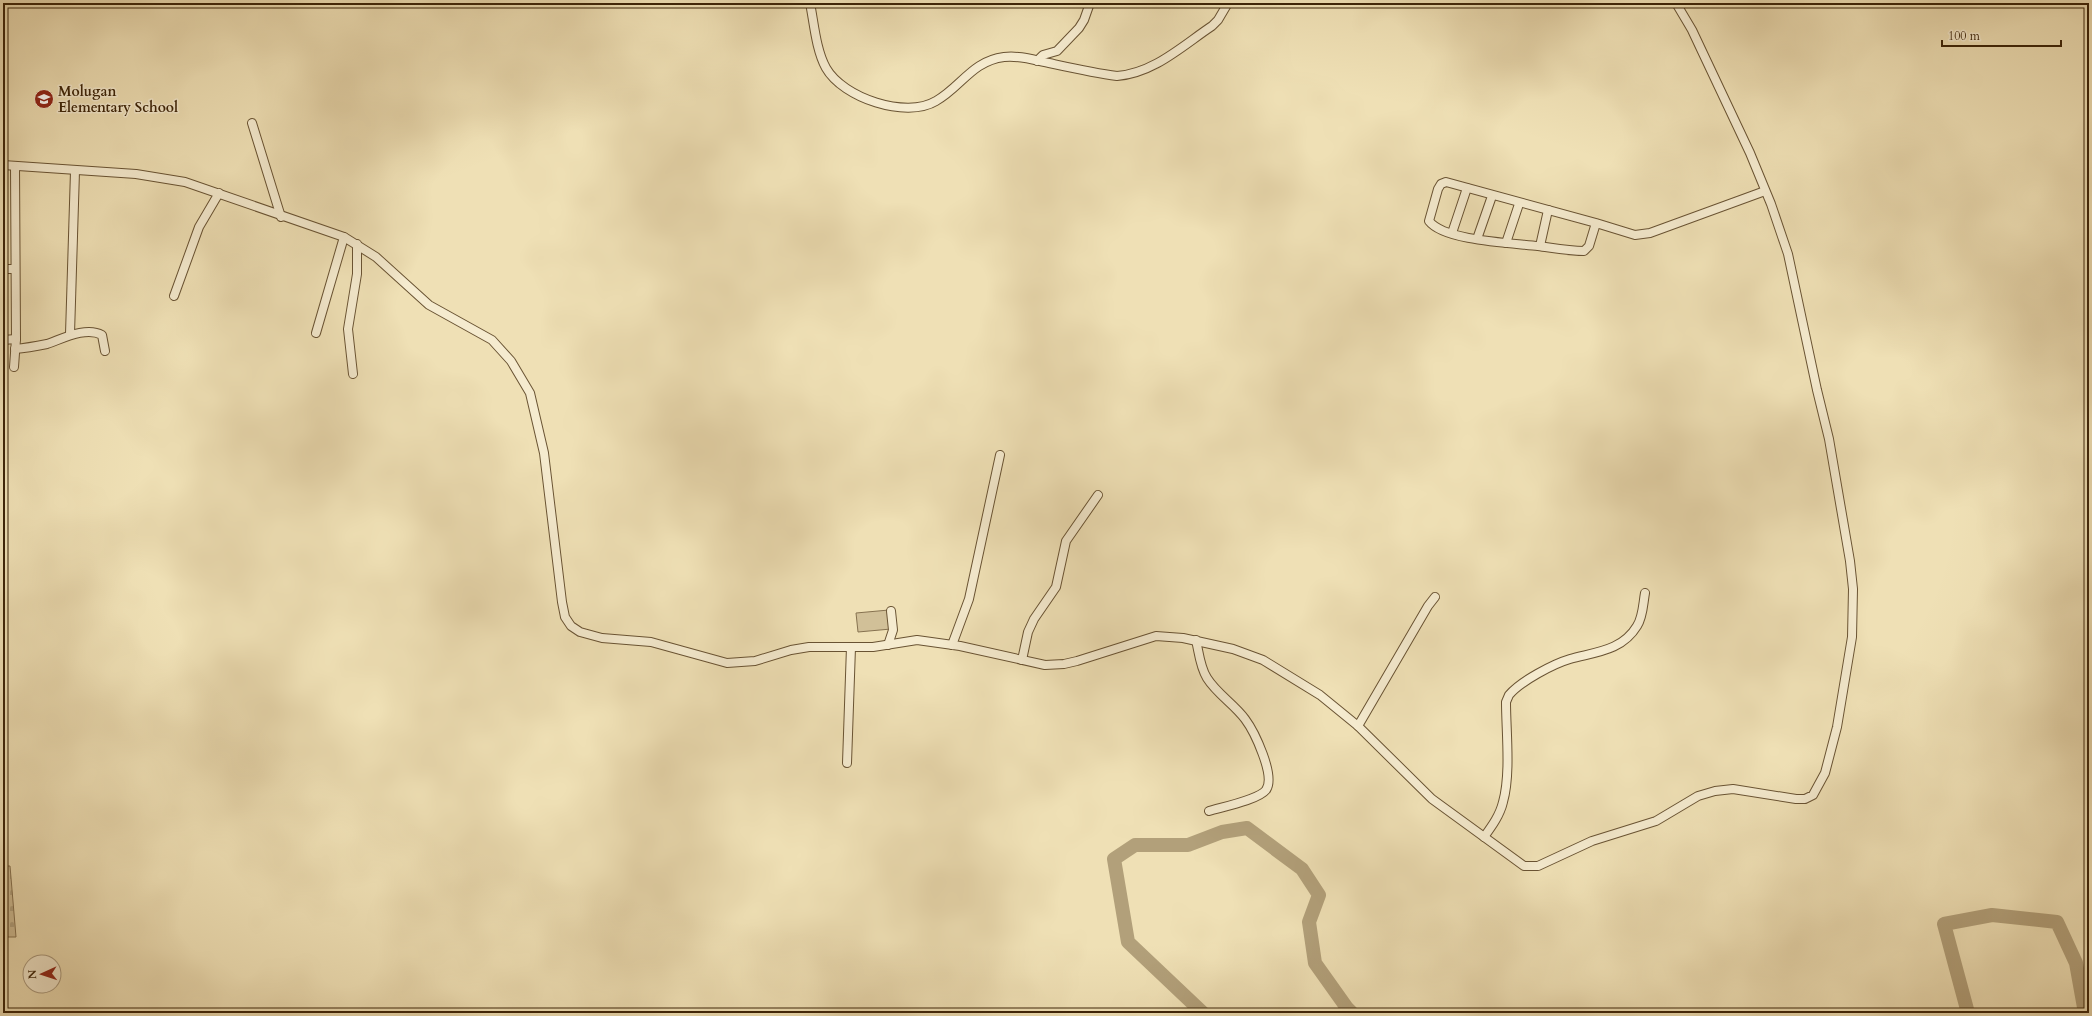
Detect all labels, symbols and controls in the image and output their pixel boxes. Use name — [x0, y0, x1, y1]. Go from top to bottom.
scale bar — [1942, 22, 2061, 48]
text: 100 m — [1948, 28, 1981, 44]
place label: Molugan Elementary School — [58, 82, 178, 117]
school or university icon: Molugan Elementary School — [33, 88, 55, 110]
north arrow — [22, 954, 62, 994]
text: N — [25, 969, 40, 980]

